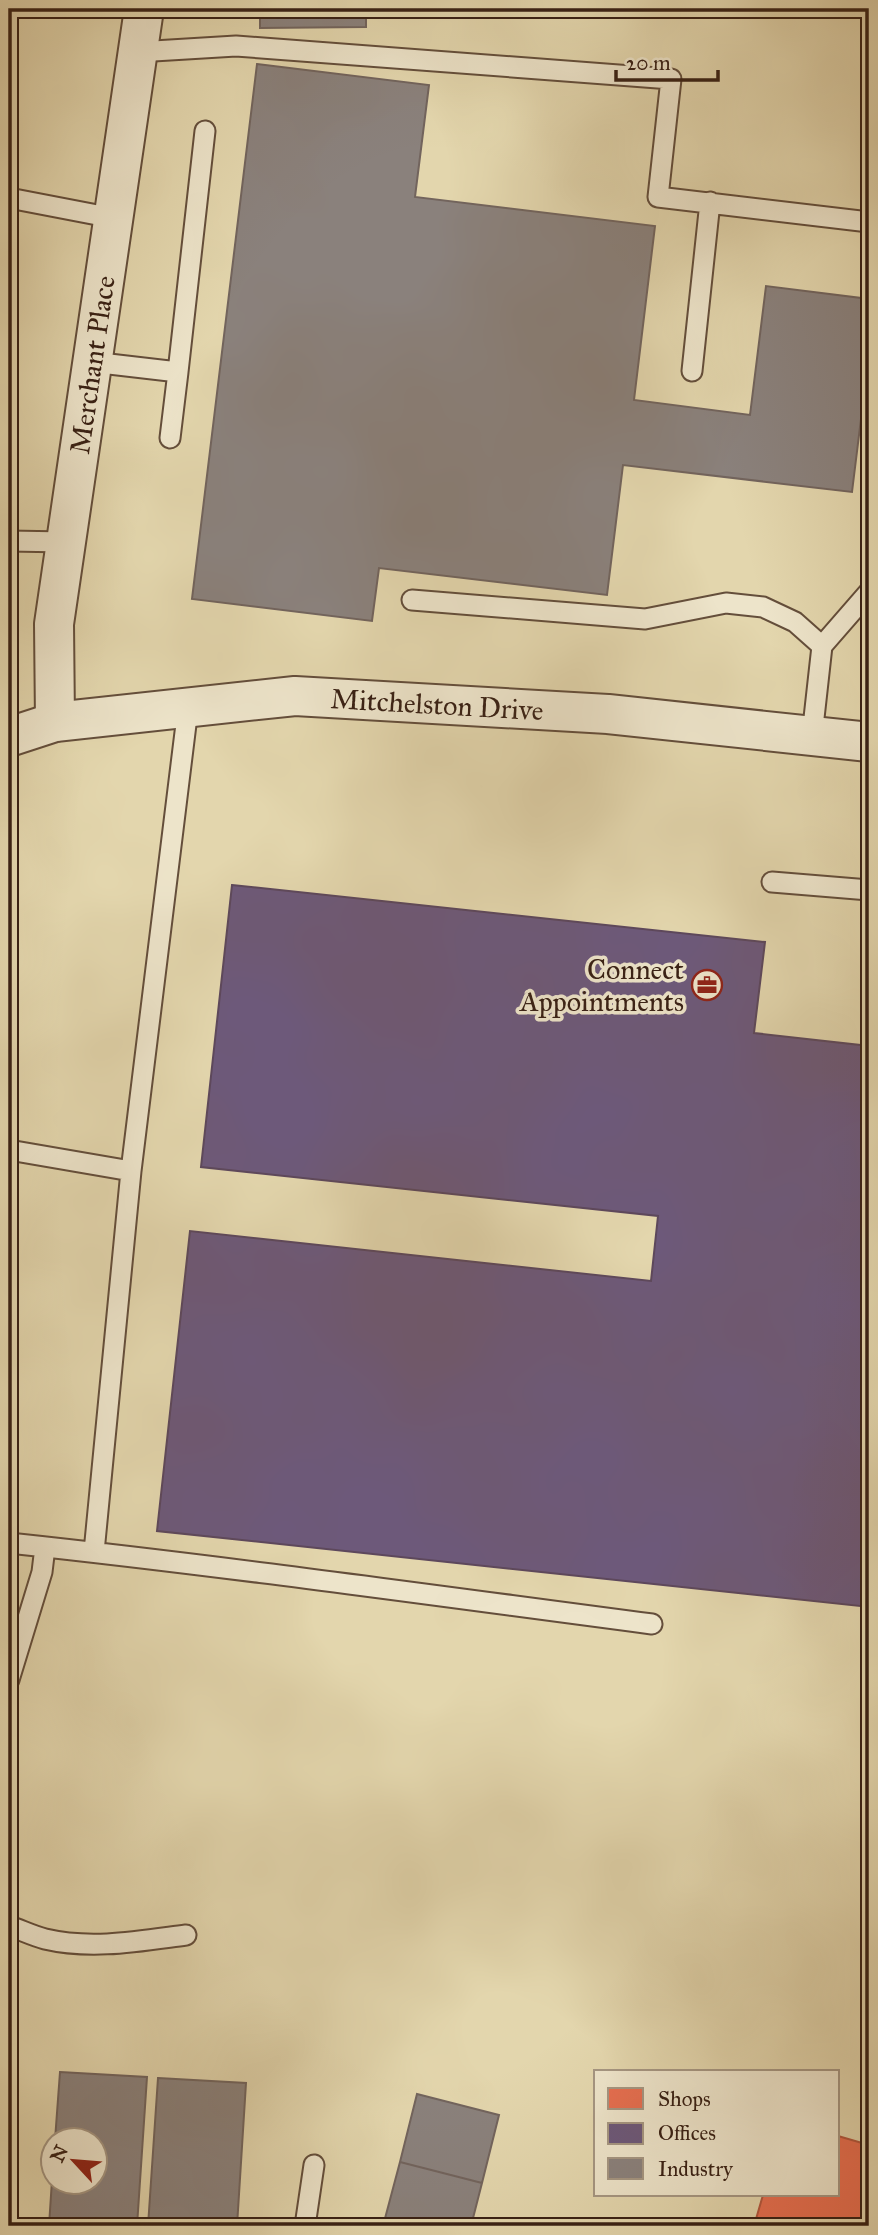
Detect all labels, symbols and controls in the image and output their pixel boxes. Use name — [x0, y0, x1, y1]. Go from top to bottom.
scale bar — [616, 38, 717, 82]
text: 20 m — [626, 50, 671, 76]
street label: Merchant Place — [62, 273, 122, 456]
street label: Mitchelston Drive — [329, 681, 544, 728]
place label: Connect Appointments — [519, 952, 684, 1019]
office icon: Connect Appointments — [690, 968, 724, 1002]
legend — [594, 2070, 840, 2196]
text: Shops — [658, 2086, 711, 2112]
text: Offices — [658, 2120, 716, 2146]
north arrow — [38, 2126, 108, 2196]
text: N — [45, 2141, 73, 2166]
text: Industry — [658, 2156, 734, 2182]

